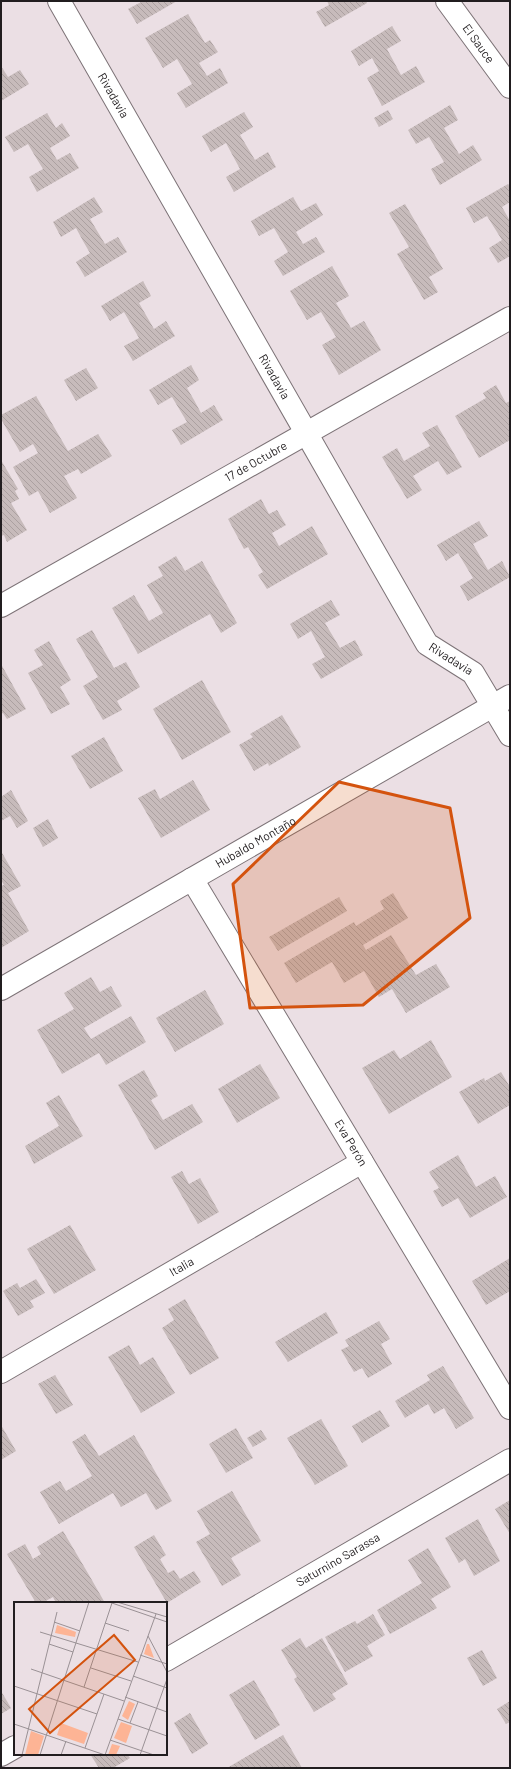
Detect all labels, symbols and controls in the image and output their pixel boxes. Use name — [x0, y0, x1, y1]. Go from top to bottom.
street label: El Sauce — [460, 21, 498, 65]
street label: Rivadavia — [96, 70, 132, 120]
street label: Rivadavia — [257, 351, 293, 401]
street label: 17 de Octubre — [222, 438, 289, 484]
street label: Rivadavia — [427, 639, 476, 677]
street label: Hubaldo Montaño — [213, 813, 298, 870]
street label: Eva Perón — [332, 1117, 371, 1168]
street label: Italia — [167, 1254, 196, 1279]
street label: Saturnino Sarassa — [293, 1529, 382, 1589]
inset map — [14, 1602, 167, 1755]

